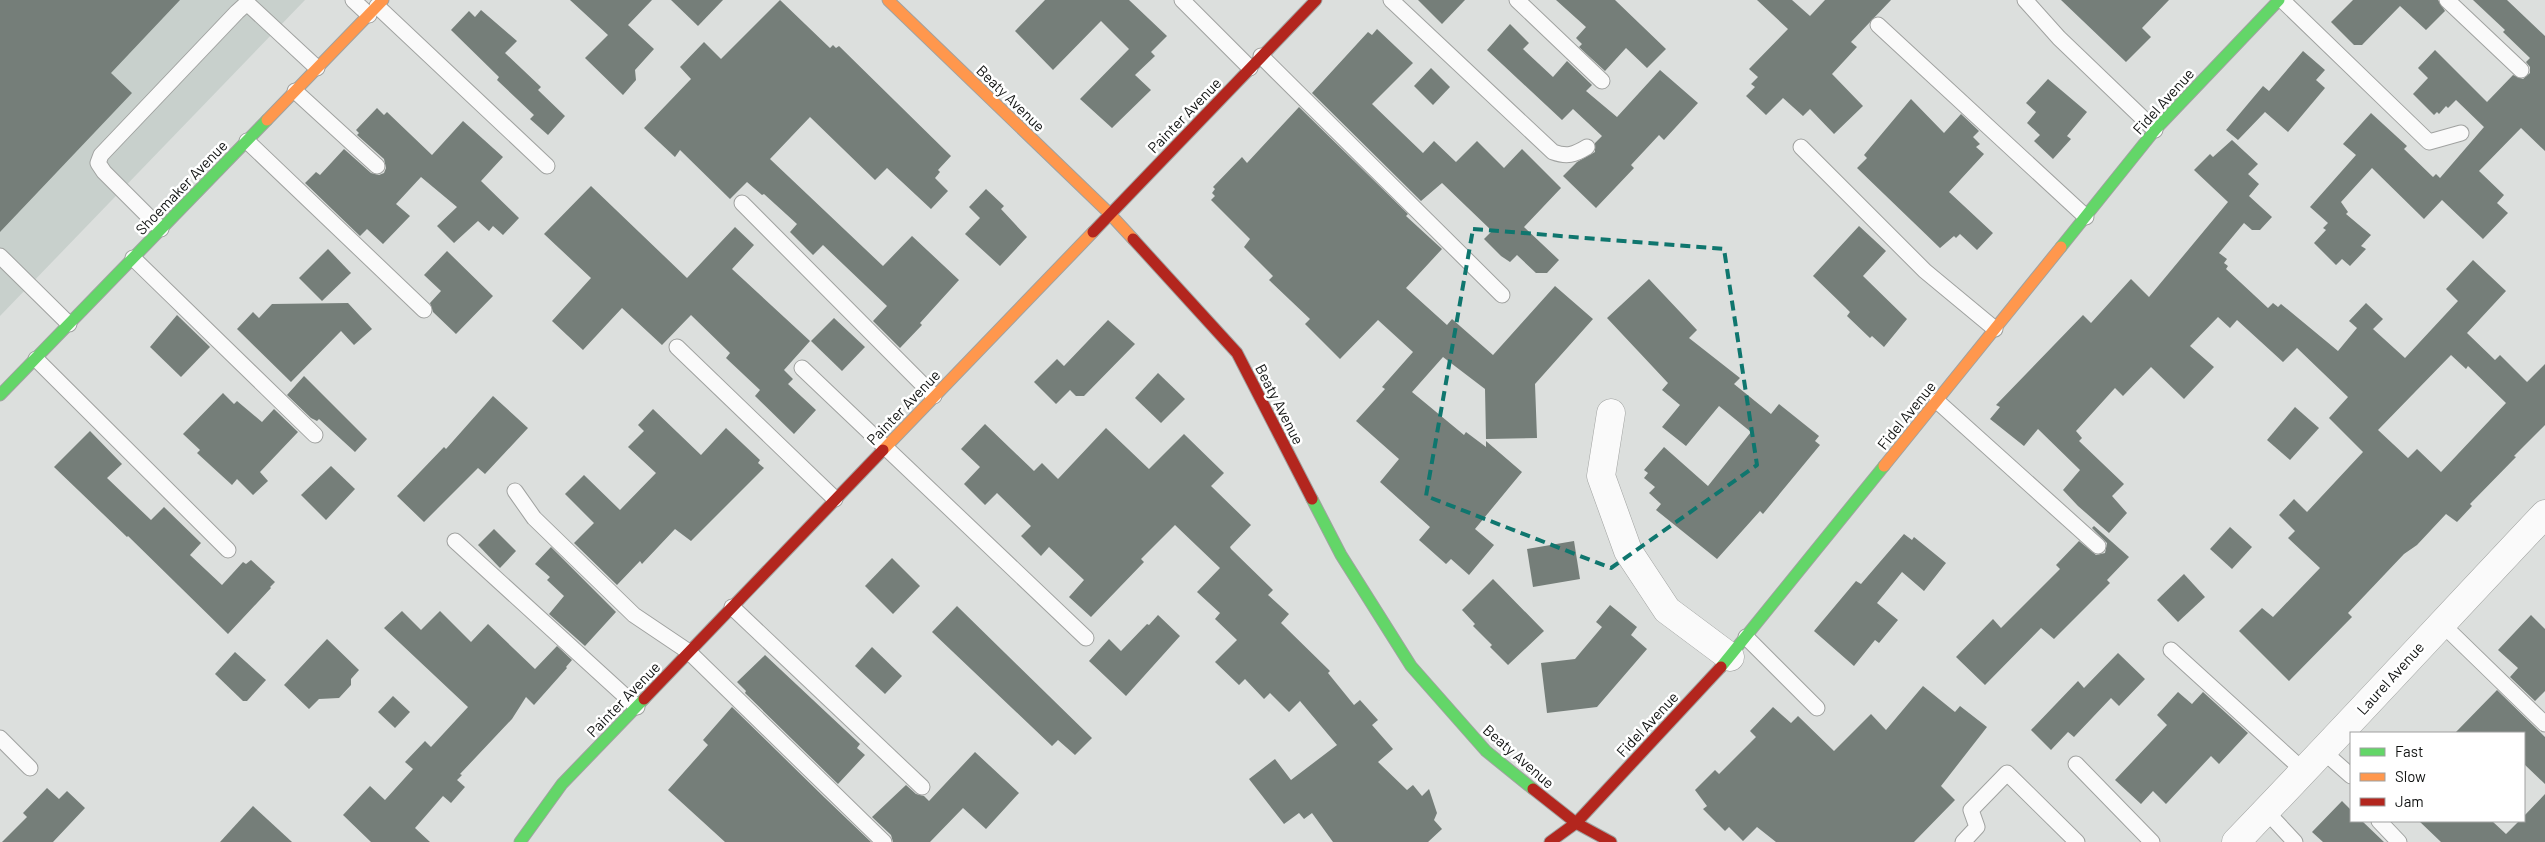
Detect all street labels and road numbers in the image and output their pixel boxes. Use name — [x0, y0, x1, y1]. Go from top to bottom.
street label: Beaty Avenue — [973, 61, 1049, 135]
street label: Fidel Avenue — [2129, 64, 2197, 138]
street label: Painter Avenue — [1144, 74, 1224, 156]
street label: Shoemaker Avenue — [131, 136, 231, 238]
street label: Beaty Avenue — [1252, 361, 1308, 447]
street label: Painter Avenue — [863, 366, 943, 448]
street label: Fidel Avenue — [1873, 377, 1939, 453]
street label: Laurel Avenue — [2353, 638, 2427, 718]
street label: Painter Avenue — [583, 658, 663, 740]
street label: Fidel Avenue — [1612, 688, 1682, 760]
street label: Beaty Avenue — [1480, 720, 1558, 792]

